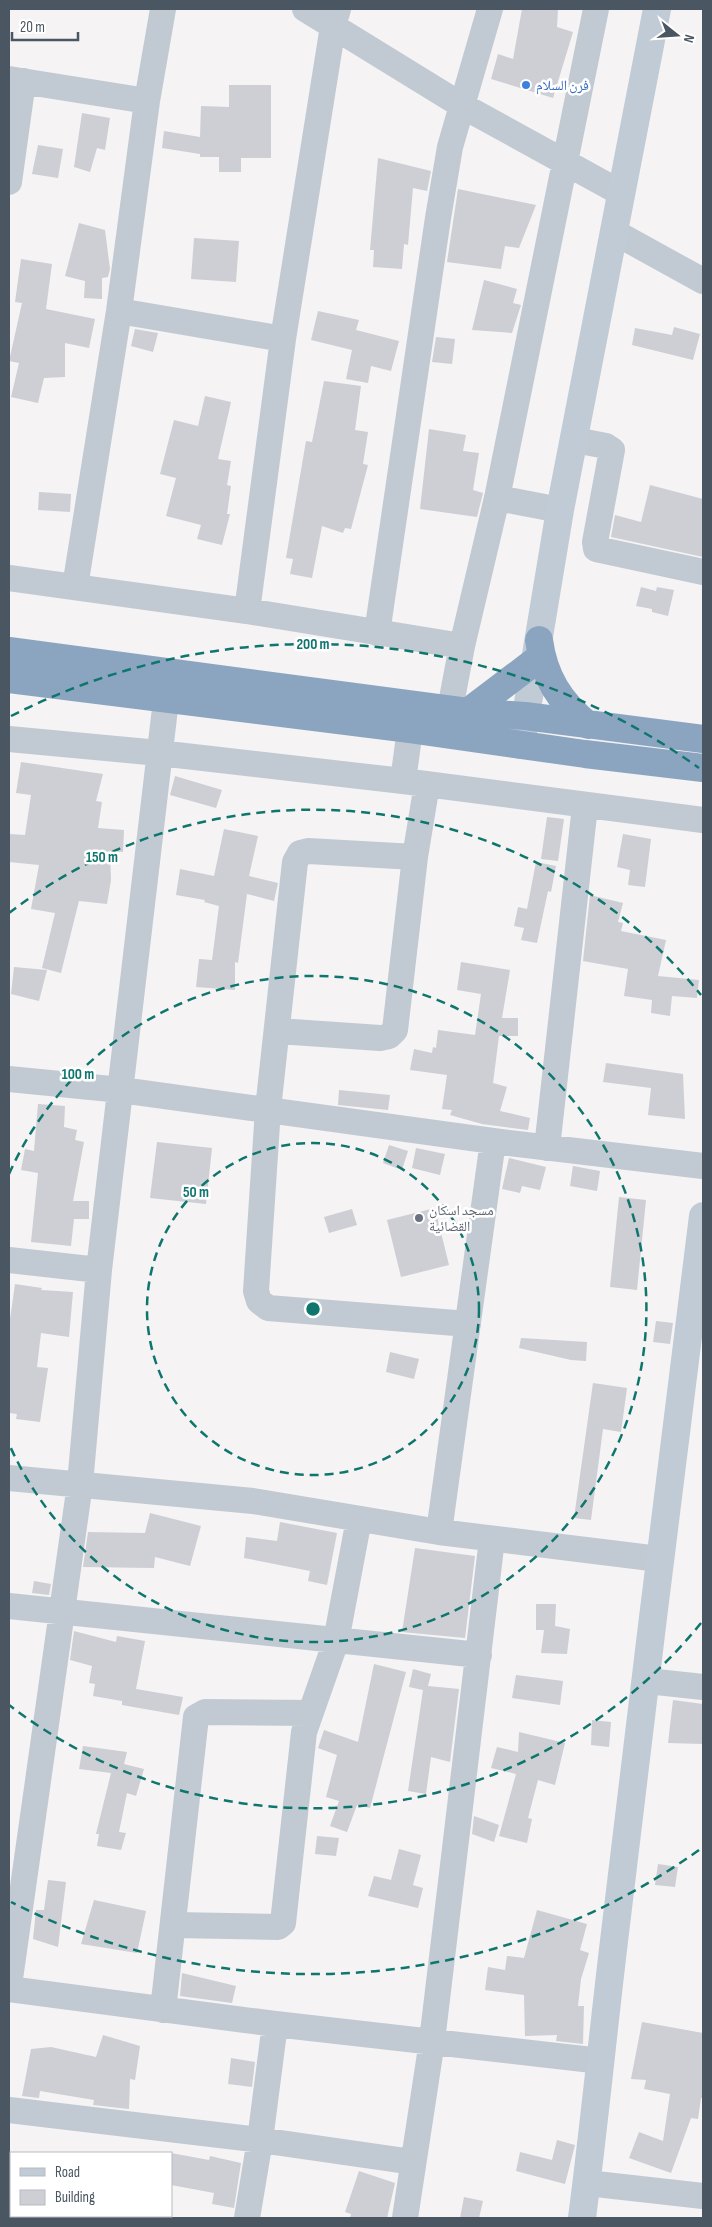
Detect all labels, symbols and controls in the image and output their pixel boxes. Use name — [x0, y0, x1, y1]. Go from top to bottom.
scale bar — [12, 10, 79, 42]
north arrow — [652, 10, 702, 60]
text: 20 m — [20, 18, 45, 37]
text: N — [680, 33, 698, 45]
place label: فرن السلام — [536, 77, 589, 95]
marker: فرن السلام — [520, 79, 532, 91]
text: 200 m — [296, 635, 330, 654]
text: 150 m — [86, 848, 118, 867]
text: 100 m — [62, 1065, 94, 1084]
text: 50 m — [183, 1183, 209, 1202]
place label: مسجد اسكان القضائية — [429, 1202, 494, 1235]
marker: مسجد اسكان القضائية — [413, 1212, 425, 1224]
centre of rings — [304, 1300, 322, 1318]
legend — [10, 2152, 172, 2217]
text: Road — [55, 2163, 80, 2182]
text: Building — [55, 2188, 95, 2207]

